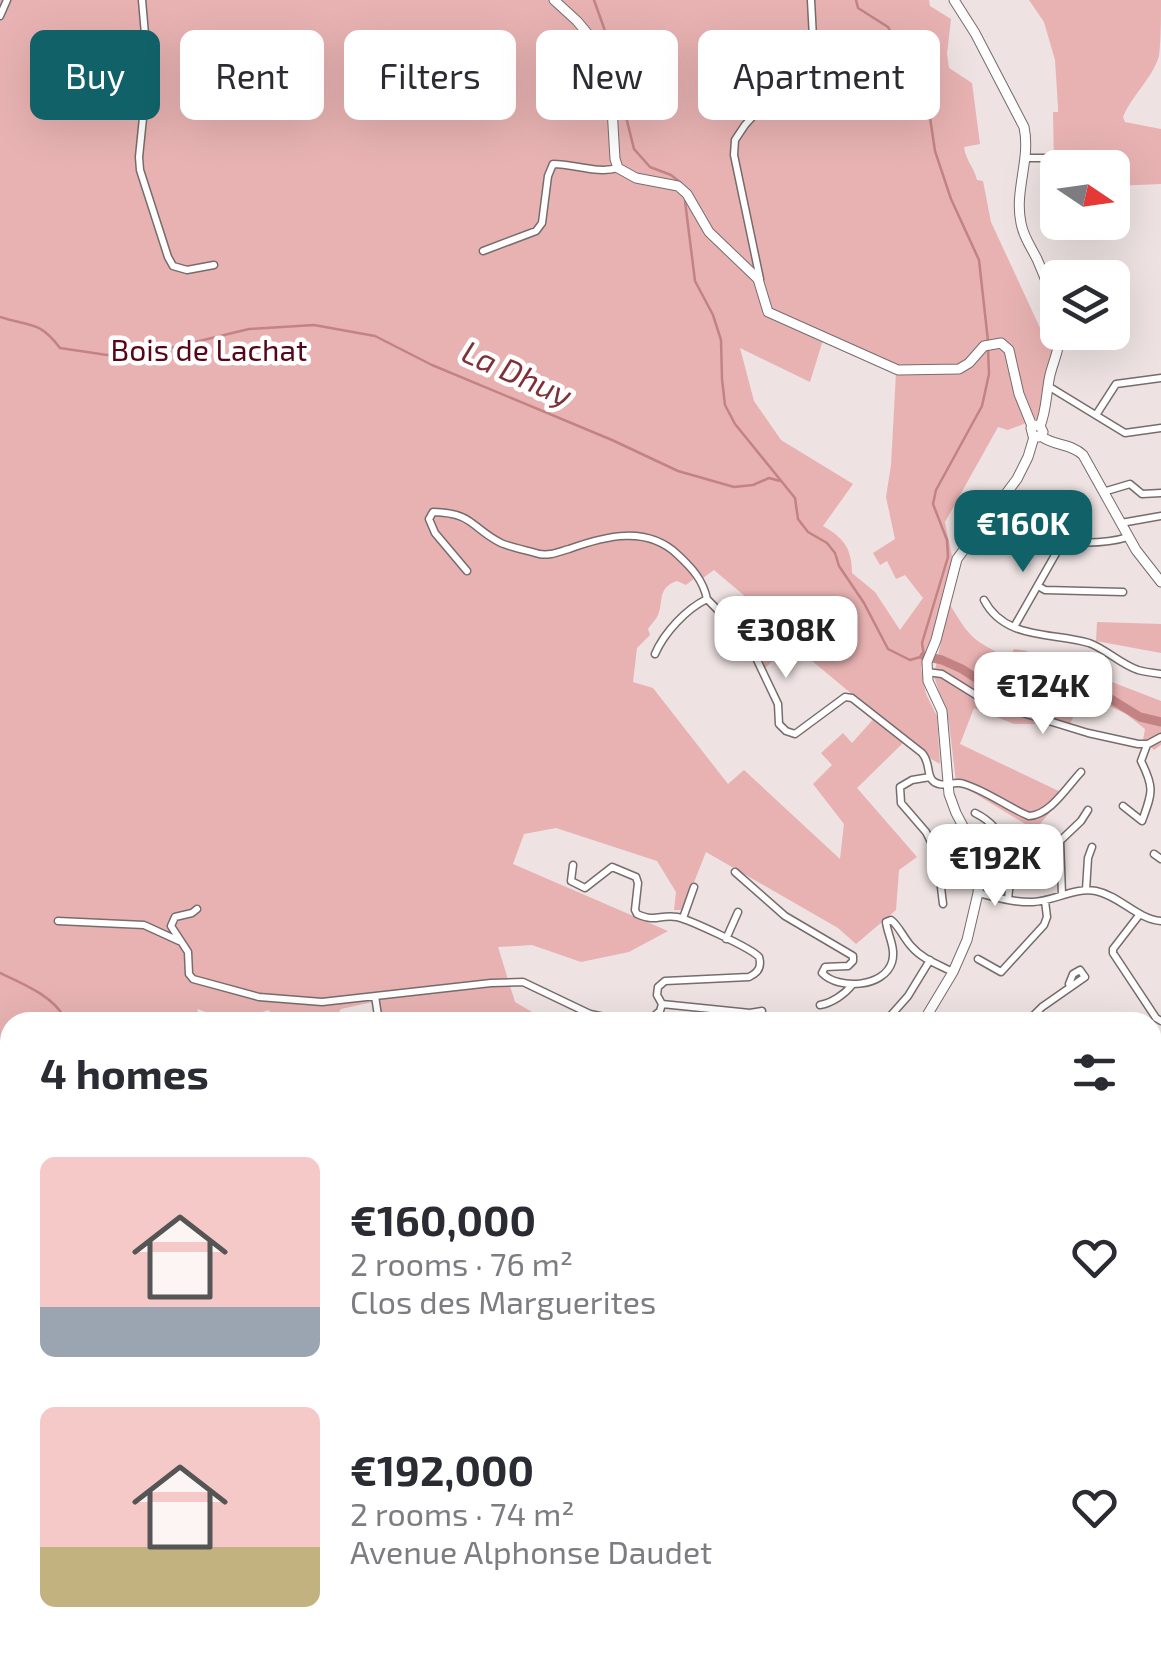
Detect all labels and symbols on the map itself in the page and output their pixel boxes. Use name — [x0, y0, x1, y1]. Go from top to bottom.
north arrow — [1040, 150, 1130, 240]
park label: Bois de Lachat — [111, 331, 307, 367]
water label: La Dhuy — [456, 331, 579, 414]
pin: €160K — [953, 490, 1093, 575]
pin: €308K — [716, 596, 856, 681]
pin: €124K — [973, 652, 1113, 737]
pin: €192K — [925, 824, 1065, 909]

